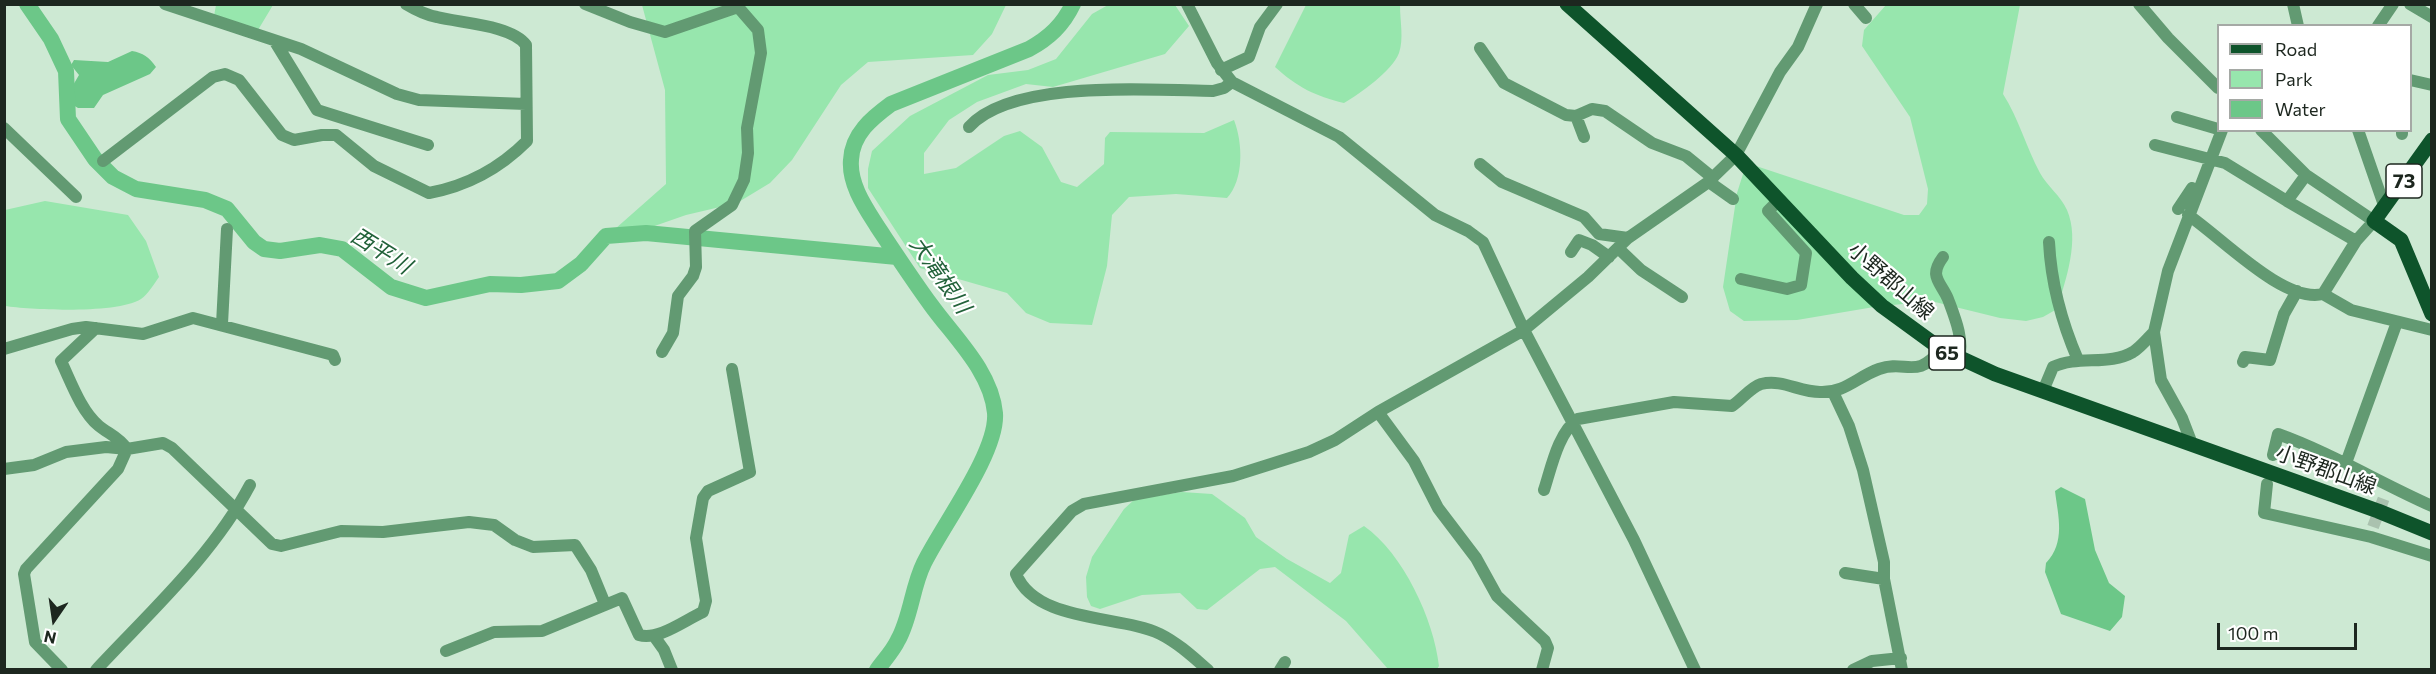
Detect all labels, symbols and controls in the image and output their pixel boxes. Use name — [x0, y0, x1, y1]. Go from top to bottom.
legend — [2217, 24, 2412, 132]
text: Road — [2275, 38, 2317, 60]
text: Park — [2275, 68, 2313, 90]
text: Water — [2275, 98, 2326, 120]
road number: 73 — [2386, 164, 2422, 198]
water label: 西平川 — [346, 222, 416, 280]
water label: 大滝根川 — [904, 231, 976, 319]
street label: 小野郡山線 — [1843, 237, 1939, 325]
road number: 65 — [1929, 336, 1965, 370]
street label: 小野郡山線 — [2272, 440, 2380, 500]
north arrow — [24, 590, 84, 650]
scale bar — [2220, 611, 2360, 649]
text: 100 m — [2228, 622, 2278, 644]
text: N — [42, 627, 58, 649]

